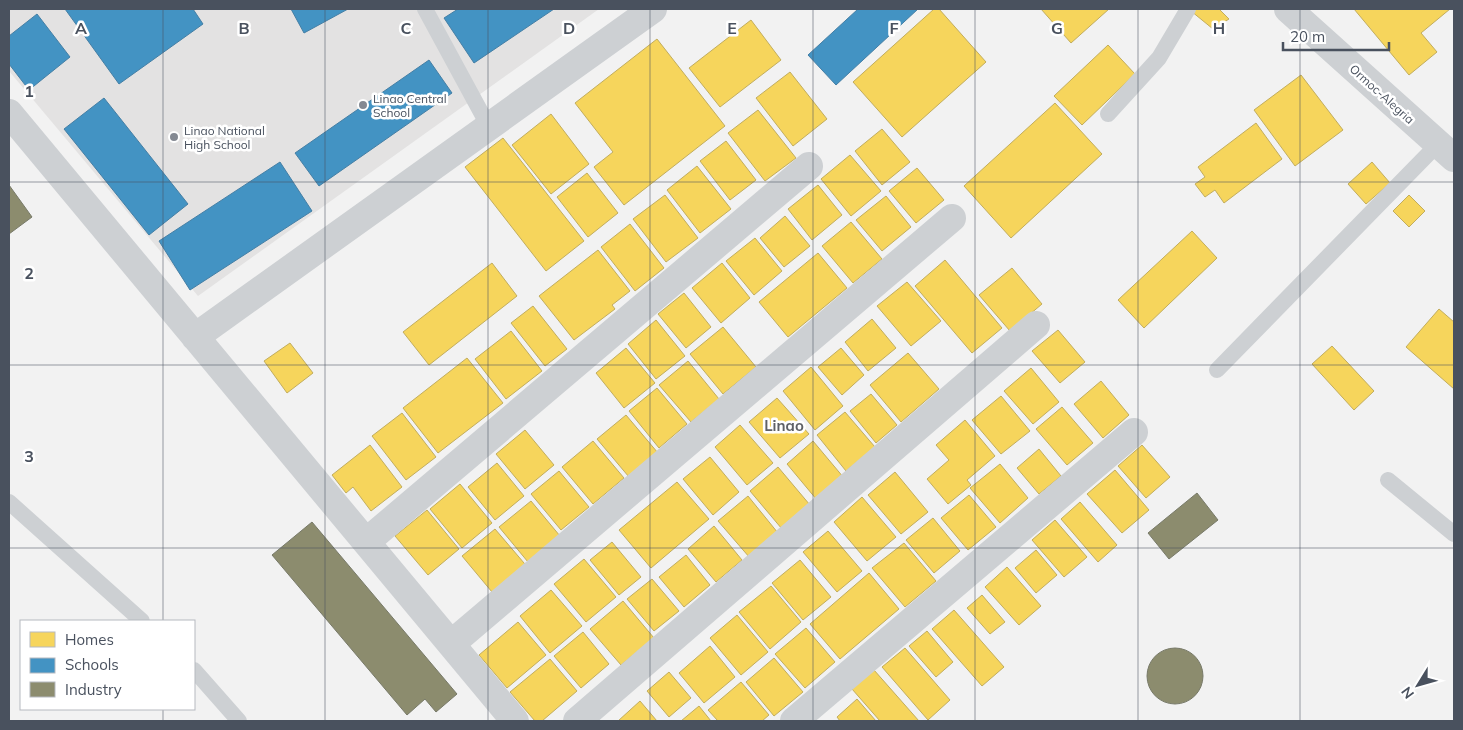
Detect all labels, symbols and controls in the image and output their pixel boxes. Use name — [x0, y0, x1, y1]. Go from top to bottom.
text: A — [75, 18, 87, 38]
text: B — [238, 18, 250, 38]
text: C — [401, 18, 412, 38]
text: D — [563, 18, 575, 38]
text: E — [727, 18, 737, 38]
text: F — [889, 18, 899, 38]
text: G — [1051, 18, 1063, 38]
text: H — [1213, 18, 1225, 38]
scale bar — [1283, 20, 1389, 52]
text: 20 m — [1290, 27, 1325, 46]
street label: Ormoc-Alegria — [1347, 61, 1417, 127]
text: 1 — [24, 81, 34, 101]
place label: Linao Central School — [373, 91, 447, 120]
marker: Linao Central School — [357, 99, 369, 111]
place label: Linao National High School — [184, 123, 265, 152]
marker: Linao National High School — [168, 131, 180, 143]
text: 2 — [24, 263, 34, 283]
district label: Linao — [764, 416, 804, 435]
text: 3 — [24, 446, 34, 466]
legend — [20, 620, 195, 710]
text: Homes — [65, 630, 114, 649]
text: Schools — [65, 655, 119, 674]
north arrow — [1393, 660, 1443, 710]
text: Industry — [65, 680, 122, 699]
text: N — [1397, 683, 1418, 702]

